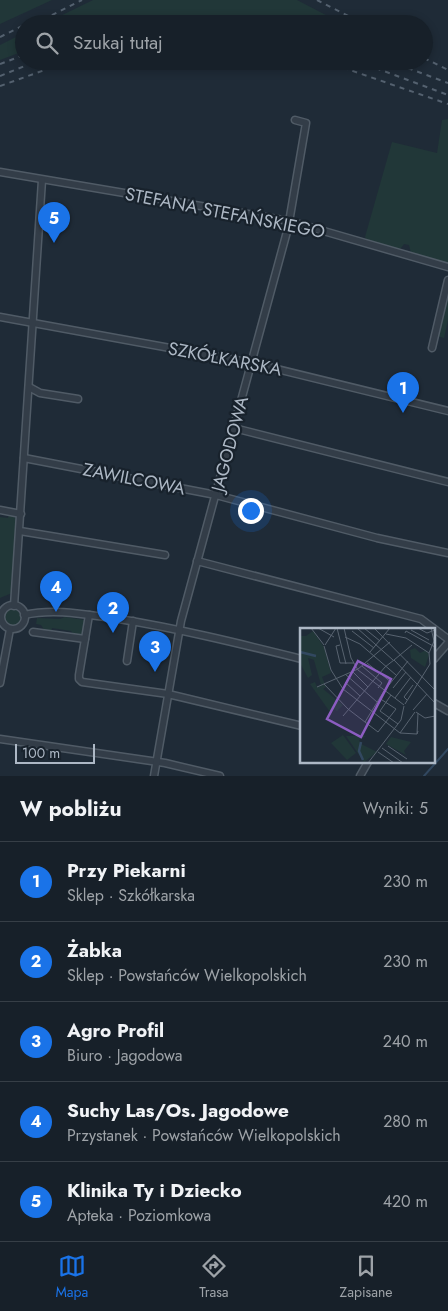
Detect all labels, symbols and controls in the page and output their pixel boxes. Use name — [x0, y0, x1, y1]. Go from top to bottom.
search box — [15, 15, 433, 70]
icon: search — [33, 29, 61, 57]
text: Szukaj tutaj — [73, 29, 163, 56]
street label: STEFANA STEFAŃSKIEGO — [123, 181, 327, 245]
pin: 5 — [38, 202, 70, 243]
street label: SZKÓŁKARSKA — [166, 335, 284, 383]
pin: 1 — [387, 372, 419, 413]
street label: JAGODOWA — [204, 393, 255, 496]
street label: ZAWILCOWA — [81, 456, 187, 502]
your location — [238, 498, 264, 524]
pin: 4 — [40, 571, 72, 612]
pin: 2 — [97, 592, 129, 633]
inset map — [300, 628, 436, 764]
pin: 3 — [139, 631, 171, 672]
scale bar — [15, 741, 95, 764]
text: 100 m — [22, 743, 60, 763]
text: W pobliżu — [20, 794, 121, 824]
text: Wyniki: 5 — [363, 797, 428, 820]
text: Przy Piekarni — [67, 857, 186, 884]
text: 1 — [32, 870, 40, 893]
text: 230 m — [383, 870, 428, 893]
text: Sklep · Szkółkarska — [67, 884, 195, 907]
text: Żabka — [67, 937, 122, 964]
text: 2 — [31, 950, 41, 973]
text: 230 m — [383, 950, 428, 973]
text: Sklep · Powstańców Wielkopolskich — [67, 964, 307, 987]
text: Agro Profil — [67, 1017, 164, 1044]
text: 3 — [31, 1030, 41, 1053]
text: 240 m — [383, 1030, 428, 1053]
text: Biuro · Jagodowa — [67, 1044, 182, 1067]
text: Suchy Las/Os. Jagodowe — [67, 1097, 289, 1124]
text: 4 — [30, 1110, 42, 1133]
text: 280 m — [383, 1110, 428, 1133]
text: Przystanek · Powstańców Wielkopolskich — [67, 1124, 341, 1147]
text: Klinika Ty i Dziecko — [67, 1177, 242, 1204]
text: 5 — [31, 1190, 41, 1213]
text: 420 m — [383, 1190, 428, 1213]
text: Apteka · Poziomkowa — [67, 1204, 211, 1227]
tab: Mapa — [55, 1252, 88, 1302]
tab: Trasa — [199, 1252, 229, 1302]
tab: Zapisane — [340, 1252, 392, 1302]

